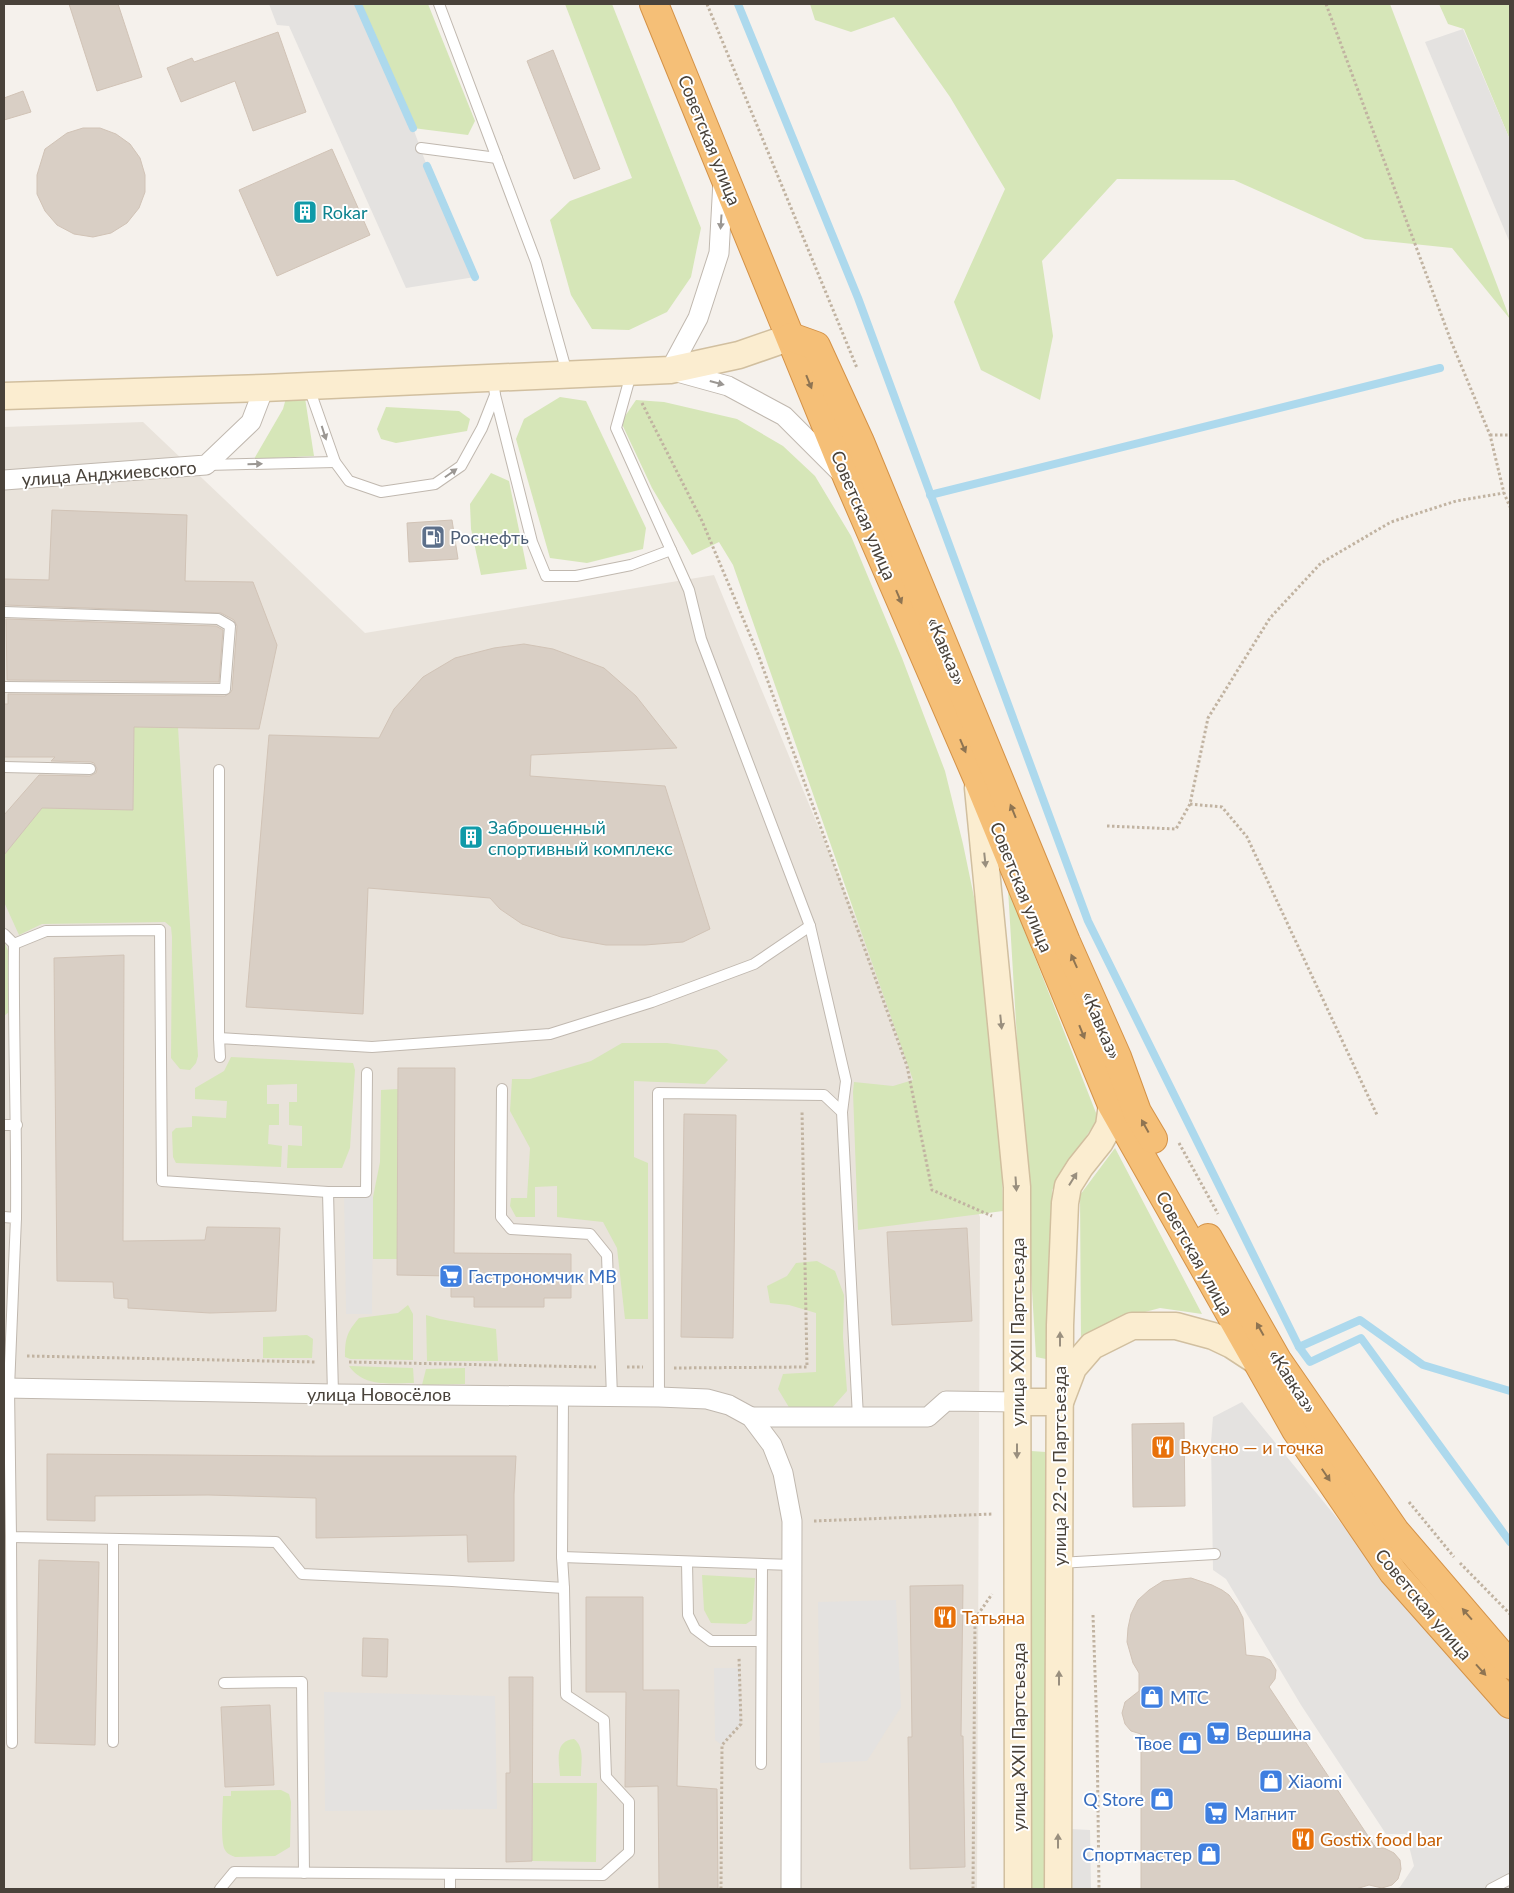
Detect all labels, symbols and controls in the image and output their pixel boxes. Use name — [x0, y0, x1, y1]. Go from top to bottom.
street label: Советская улица — [674, 72, 746, 208]
building icon: Rokar — [292, 199, 318, 225]
place label: Rokar — [322, 201, 368, 223]
one-way arrow — [716, 214, 724, 230]
one-way arrow — [806, 375, 814, 389]
one-way arrow — [710, 379, 725, 387]
one-way arrow — [320, 426, 328, 441]
street label: Советская улица — [827, 447, 901, 583]
street label: улица Анджиевского — [21, 456, 197, 490]
one-way arrow — [247, 460, 263, 468]
one-way arrow — [444, 468, 458, 478]
fuel station icon: Роснефть — [420, 524, 446, 550]
place label: Роснефть — [450, 526, 529, 548]
one-way arrow — [895, 590, 903, 604]
street label: «Кавказ» — [923, 614, 971, 688]
one-way arrow — [960, 739, 968, 753]
one-way arrow — [1008, 803, 1016, 818]
place label: Заброшенный спортивный комплекс — [488, 816, 673, 859]
street label: Советская улица — [986, 819, 1058, 955]
building icon: Заброшенный спортивный комплекс — [458, 824, 484, 850]
one-way arrow — [981, 853, 989, 869]
one-way arrow — [1070, 954, 1078, 968]
street label: «Кавказ» — [1078, 988, 1126, 1062]
one-way arrow — [997, 1014, 1005, 1030]
one-way arrow — [1079, 1025, 1087, 1039]
one-way arrow — [1141, 1120, 1150, 1133]
one-way arrow — [1068, 1172, 1077, 1185]
one-way arrow — [1013, 1176, 1021, 1192]
street label: Советская улица — [1152, 1187, 1238, 1319]
street label: улица XXII Партсъезда — [1006, 1237, 1028, 1427]
supermarket icon: Гастрономчик МВ — [438, 1263, 464, 1289]
place label: Гастрономчик МВ — [468, 1265, 617, 1287]
one-way arrow — [1255, 1322, 1264, 1335]
one-way arrow — [1056, 1331, 1064, 1347]
street label: «Кавказ» — [1264, 1345, 1322, 1417]
street label: улица 22-го Партсъезда — [1048, 1366, 1070, 1566]
street label: улица Новосёлов — [307, 1383, 451, 1405]
restaurant icon: Вкусно — и точка — [1150, 1434, 1176, 1460]
place label: Вкусно — и точка — [1180, 1436, 1324, 1458]
one-way arrow — [1013, 1443, 1021, 1459]
one-way arrow — [1321, 1468, 1331, 1481]
street label: Советская улица — [1371, 1544, 1477, 1664]
restaurant icon: Татьяна — [932, 1604, 958, 1630]
place label: Татьяна — [962, 1606, 1025, 1628]
one-way arrow — [1461, 1609, 1473, 1621]
street label: улица XXII Партсъезда — [1007, 1642, 1029, 1832]
one-way arrow — [1475, 1664, 1486, 1677]
one-way arrow — [1055, 1670, 1063, 1686]
shop icon: МТС — [1139, 1684, 1165, 1710]
place label: МТС — [1170, 1686, 1209, 1708]
supermarket icon: Вершина — [1205, 1720, 1231, 1746]
place label: Вершина — [1236, 1722, 1311, 1744]
shop icon: Твое — [1177, 1730, 1203, 1756]
place label: Твое — [1135, 1732, 1172, 1754]
shop icon: Xiaomi — [1258, 1768, 1284, 1794]
place label: Xiaomi — [1288, 1770, 1342, 1792]
shop icon: Q Store — [1149, 1786, 1175, 1812]
place label: Q Store — [1083, 1788, 1144, 1810]
supermarket icon: Магнит — [1203, 1800, 1229, 1826]
place label: Магнит — [1234, 1802, 1296, 1824]
restaurant icon: Gostix food bar — [1290, 1826, 1316, 1852]
place label: Gostix food bar — [1320, 1828, 1443, 1850]
one-way arrow — [1054, 1832, 1062, 1848]
shop icon: Спортмастер — [1196, 1841, 1222, 1867]
place label: Спортмастер — [1082, 1843, 1192, 1865]

